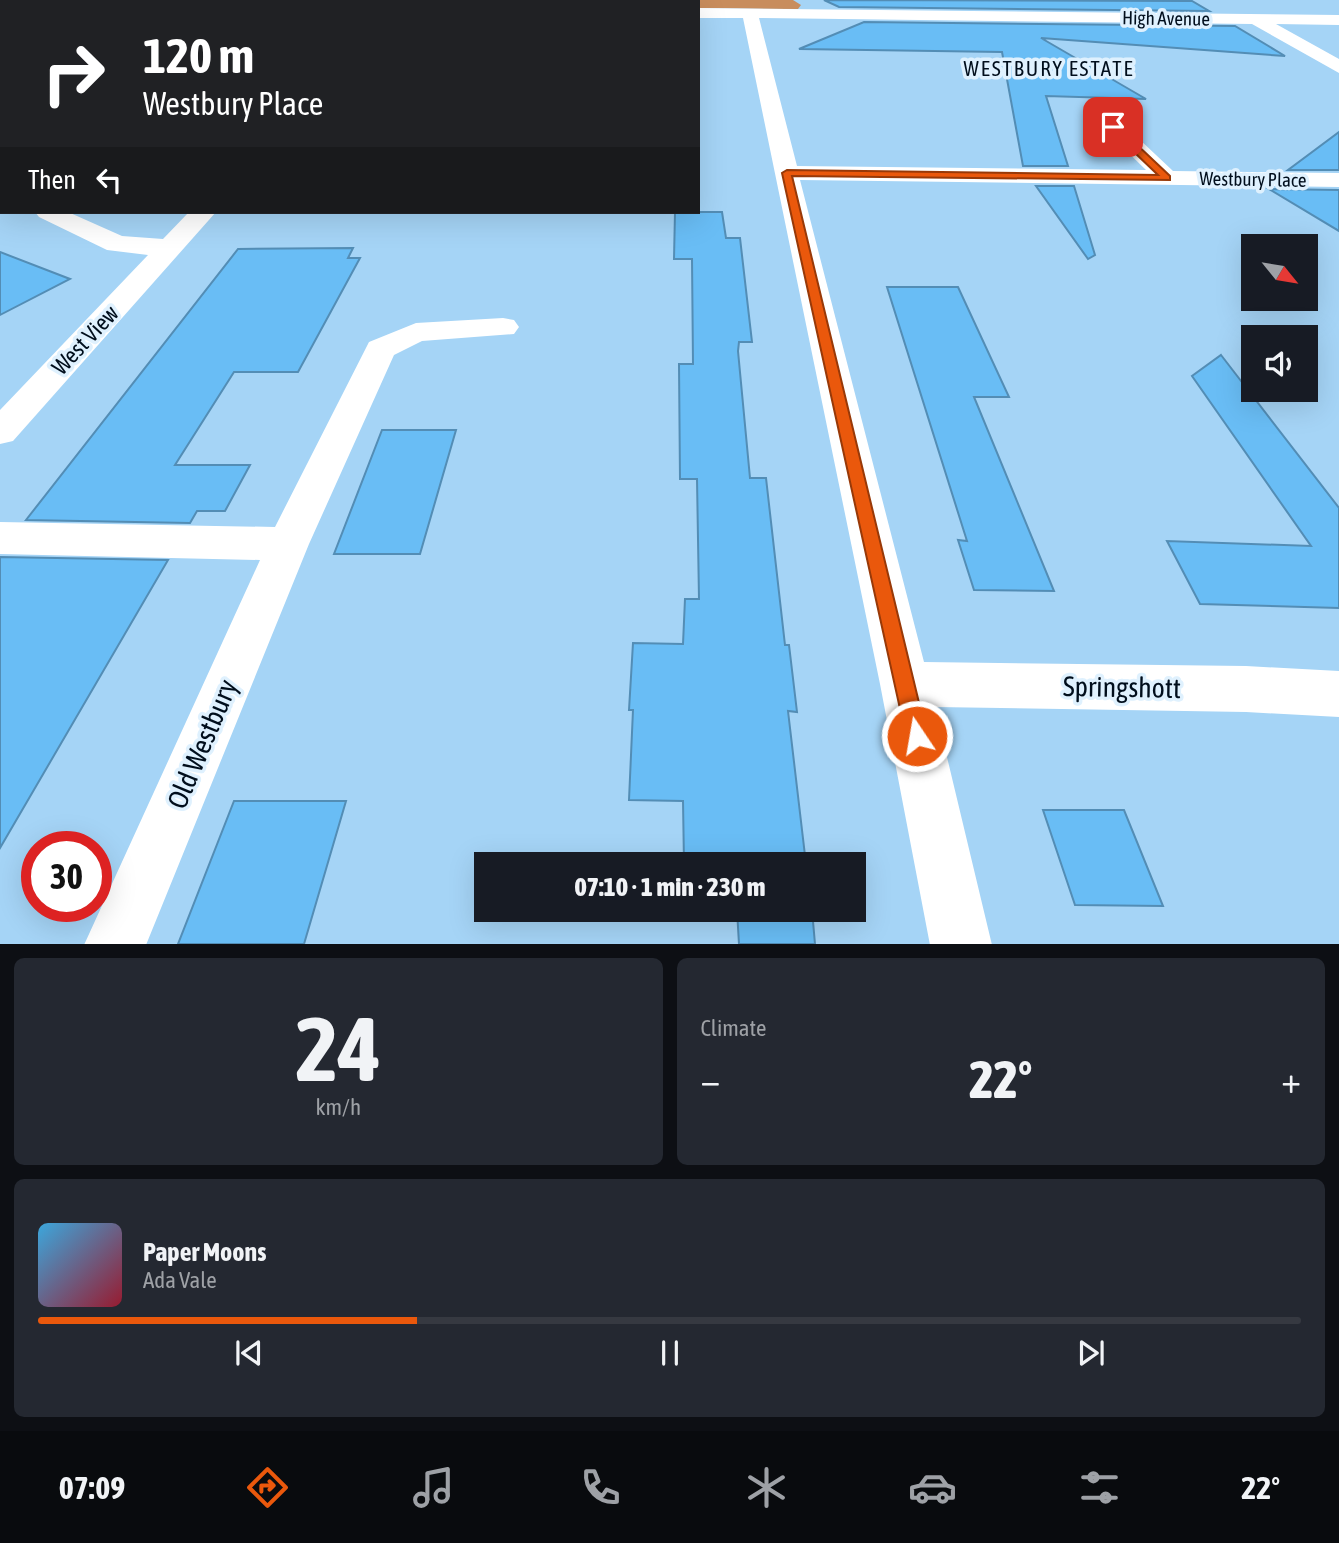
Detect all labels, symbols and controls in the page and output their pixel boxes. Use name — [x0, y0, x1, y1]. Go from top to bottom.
street label: High Avenue — [1122, 6, 1210, 30]
text: 120 m — [143, 27, 254, 83]
icon: right — [28, 28, 119, 119]
district label: WESTBURY ESTATE — [964, 56, 1134, 80]
text: Westbury Place — [143, 85, 323, 122]
pin — [1083, 97, 1143, 157]
icon: arrive — [1094, 108, 1132, 146]
icon: left — [90, 161, 128, 199]
text: Then — [28, 165, 76, 195]
street label: Westbury Place — [1199, 167, 1307, 191]
north arrow — [1241, 234, 1318, 312]
map controls — [1241, 234, 1318, 402]
street label: West View — [47, 300, 124, 380]
button: sound — [1241, 325, 1318, 402]
street label: Springshott — [1063, 670, 1181, 704]
street label: Old Westbury — [160, 675, 244, 813]
position arrow — [880, 699, 954, 773]
speed limit sign: 30 — [21, 831, 112, 922]
text: 07:10 · 1 min · 230 m — [575, 872, 765, 902]
text: 24 — [295, 996, 381, 1100]
text: Climate — [701, 1015, 766, 1041]
text: 22° — [969, 1049, 1032, 1109]
text: − — [701, 1058, 720, 1101]
text: + — [1281, 1058, 1301, 1101]
text: km/h — [315, 1094, 361, 1120]
text: Paper Moons — [143, 1237, 266, 1267]
text: Ada Vale — [143, 1267, 217, 1293]
icon: previous — [230, 1334, 268, 1372]
icon: pause — [651, 1334, 689, 1372]
icon: next — [1072, 1334, 1110, 1372]
icon: directions — [243, 1463, 292, 1512]
icon: music — [409, 1463, 458, 1512]
icon: phone — [576, 1463, 625, 1512]
icon: climate — [742, 1463, 791, 1512]
icon: car — [908, 1463, 957, 1512]
icon: filters — [1075, 1463, 1124, 1512]
text: 07:09 — [59, 1469, 125, 1506]
text: 22° — [1241, 1469, 1280, 1506]

